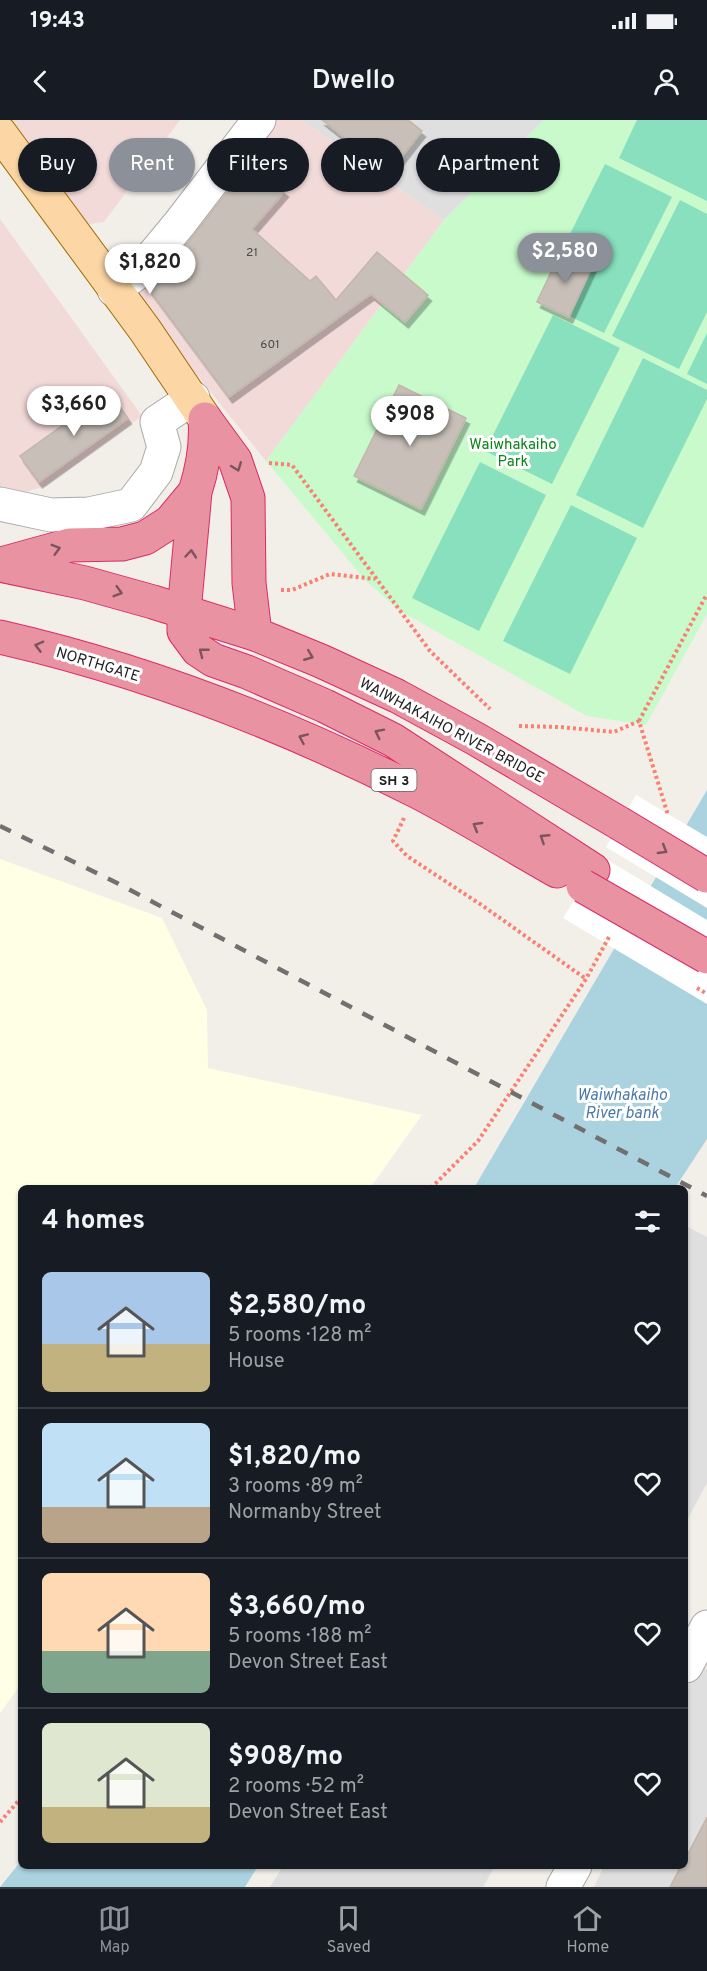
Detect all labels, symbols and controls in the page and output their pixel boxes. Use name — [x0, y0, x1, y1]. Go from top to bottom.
text: 19:43 — [30, 8, 85, 35]
text: Dwello — [312, 64, 395, 98]
icon: back — [24, 65, 57, 98]
icon: person — [650, 65, 683, 98]
chip: Buy — [18, 138, 97, 192]
chip: Rent — [109, 138, 195, 192]
chip: Filters — [207, 138, 309, 192]
chip: New — [321, 138, 404, 192]
chip: Apartment — [416, 138, 560, 192]
pin: $2,580 — [516, 233, 614, 284]
text: $2,580 — [532, 239, 598, 265]
pin: $1,820 — [101, 244, 199, 295]
house number: 21 — [246, 245, 258, 261]
text: $1,820 — [119, 250, 181, 276]
house number: 601 — [260, 337, 280, 353]
pin: $3,660 — [25, 386, 123, 437]
text: $3,660 — [41, 392, 107, 418]
pin: $908 — [374, 396, 446, 447]
text: $908 — [385, 402, 435, 428]
park label: Waiwhakaiho Park — [469, 436, 557, 472]
one-way arrow — [230, 462, 243, 472]
one-way arrow — [51, 543, 61, 556]
one-way arrow — [184, 549, 197, 558]
one-way arrow — [112, 585, 123, 597]
one-way arrow — [34, 641, 45, 653]
street label: NORTHGATE — [53, 644, 142, 687]
one-way arrow — [199, 648, 210, 659]
one-way arrow — [303, 649, 314, 661]
street label: WAIWHAKAIHO RIVER BRIDGE — [356, 674, 547, 788]
one-way arrow — [375, 729, 386, 740]
one-way arrow — [299, 733, 310, 745]
road number: SH 3 — [372, 769, 416, 791]
one-way arrow — [473, 821, 484, 833]
one-way arrow — [539, 834, 550, 845]
one-way arrow — [657, 842, 667, 854]
water label: Waiwhakaiho River bank — [577, 1086, 667, 1124]
text: 4 homes — [42, 1205, 145, 1238]
icon: filters — [631, 1205, 664, 1238]
text: $2,580/mo — [228, 1290, 366, 1323]
icon: home — [90, 1296, 162, 1368]
icon: heart — [631, 1316, 664, 1349]
text: 5 rooms · 128 m² — [228, 1323, 371, 1349]
text: House — [228, 1349, 284, 1375]
text: $1,820/mo — [228, 1441, 361, 1474]
icon: home — [90, 1447, 162, 1519]
icon: heart — [631, 1467, 664, 1500]
text: 3 rooms · 89 m² — [228, 1474, 363, 1500]
text: Normanby Street — [228, 1500, 382, 1526]
text: $3,660/mo — [228, 1591, 365, 1624]
icon: home — [90, 1597, 162, 1669]
icon: heart — [631, 1617, 664, 1650]
text: 5 rooms · 188 m² — [228, 1624, 371, 1650]
text: Devon Street East — [228, 1650, 388, 1676]
text: $908/mo — [228, 1741, 343, 1774]
icon: home — [90, 1747, 162, 1819]
icon: heart — [631, 1767, 664, 1800]
text: 2 rooms · 52 m² — [228, 1774, 364, 1800]
text: Devon Street East — [228, 1800, 388, 1826]
tab: Map — [98, 1902, 131, 1958]
tab: Saved — [327, 1902, 371, 1958]
tab: Home — [567, 1902, 609, 1958]

